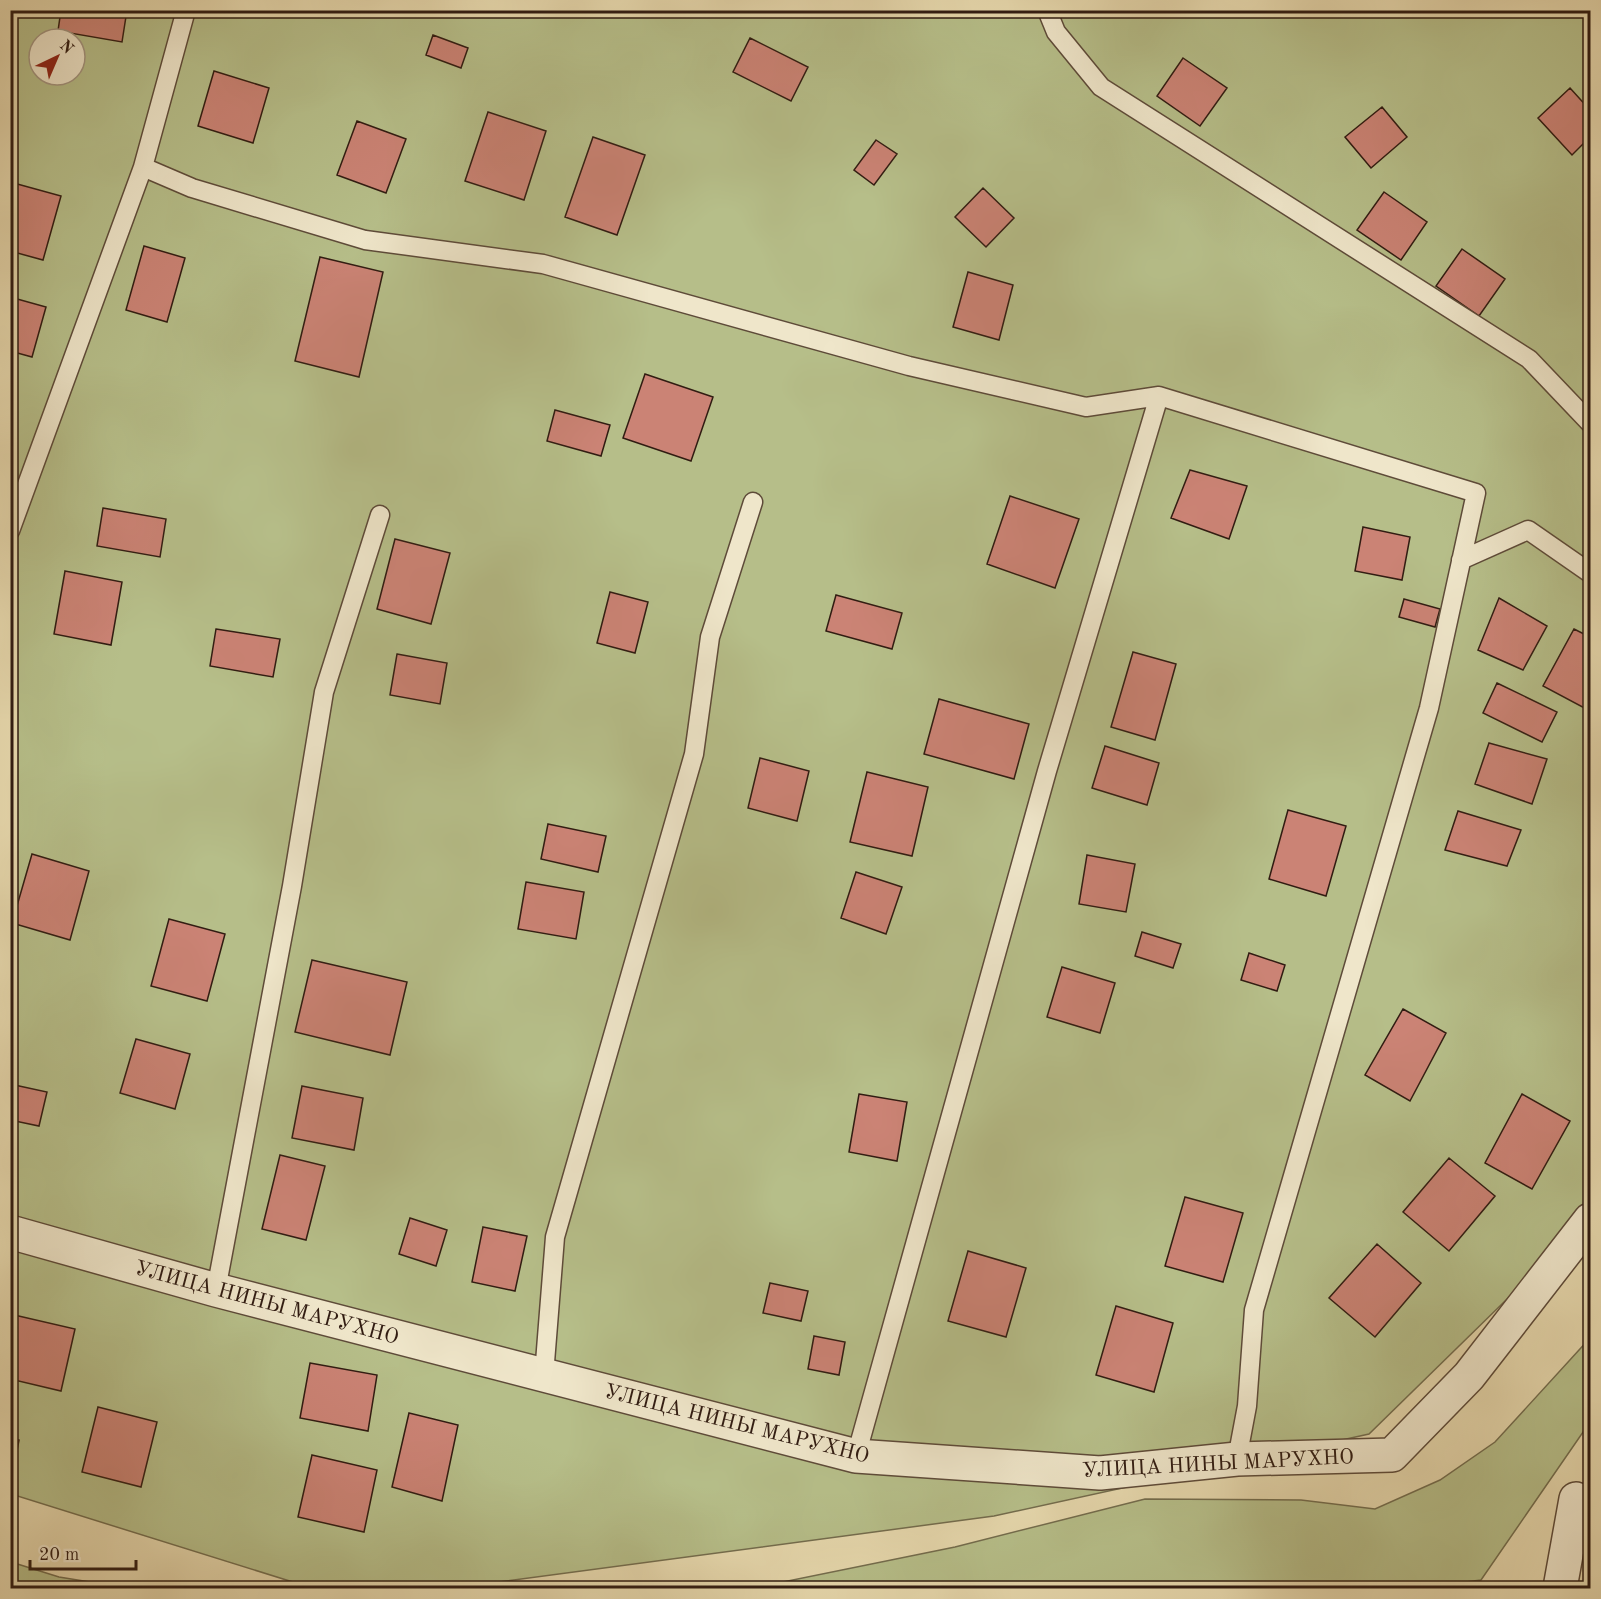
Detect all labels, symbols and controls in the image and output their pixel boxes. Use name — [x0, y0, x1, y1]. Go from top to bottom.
north arrow — [27, 27, 87, 87]
text: N — [56, 38, 77, 58]
street label: УЛИЦА НИНЫ МАРУХНО — [132, 1258, 401, 1349]
street label: УЛИЦА НИНЫ МАРУХНО — [602, 1381, 871, 1468]
street label: УЛИЦА НИНЫ МАРУХНО — [1082, 1447, 1355, 1482]
scale bar — [30, 1533, 136, 1571]
text: 20 m — [39, 1546, 79, 1564]

